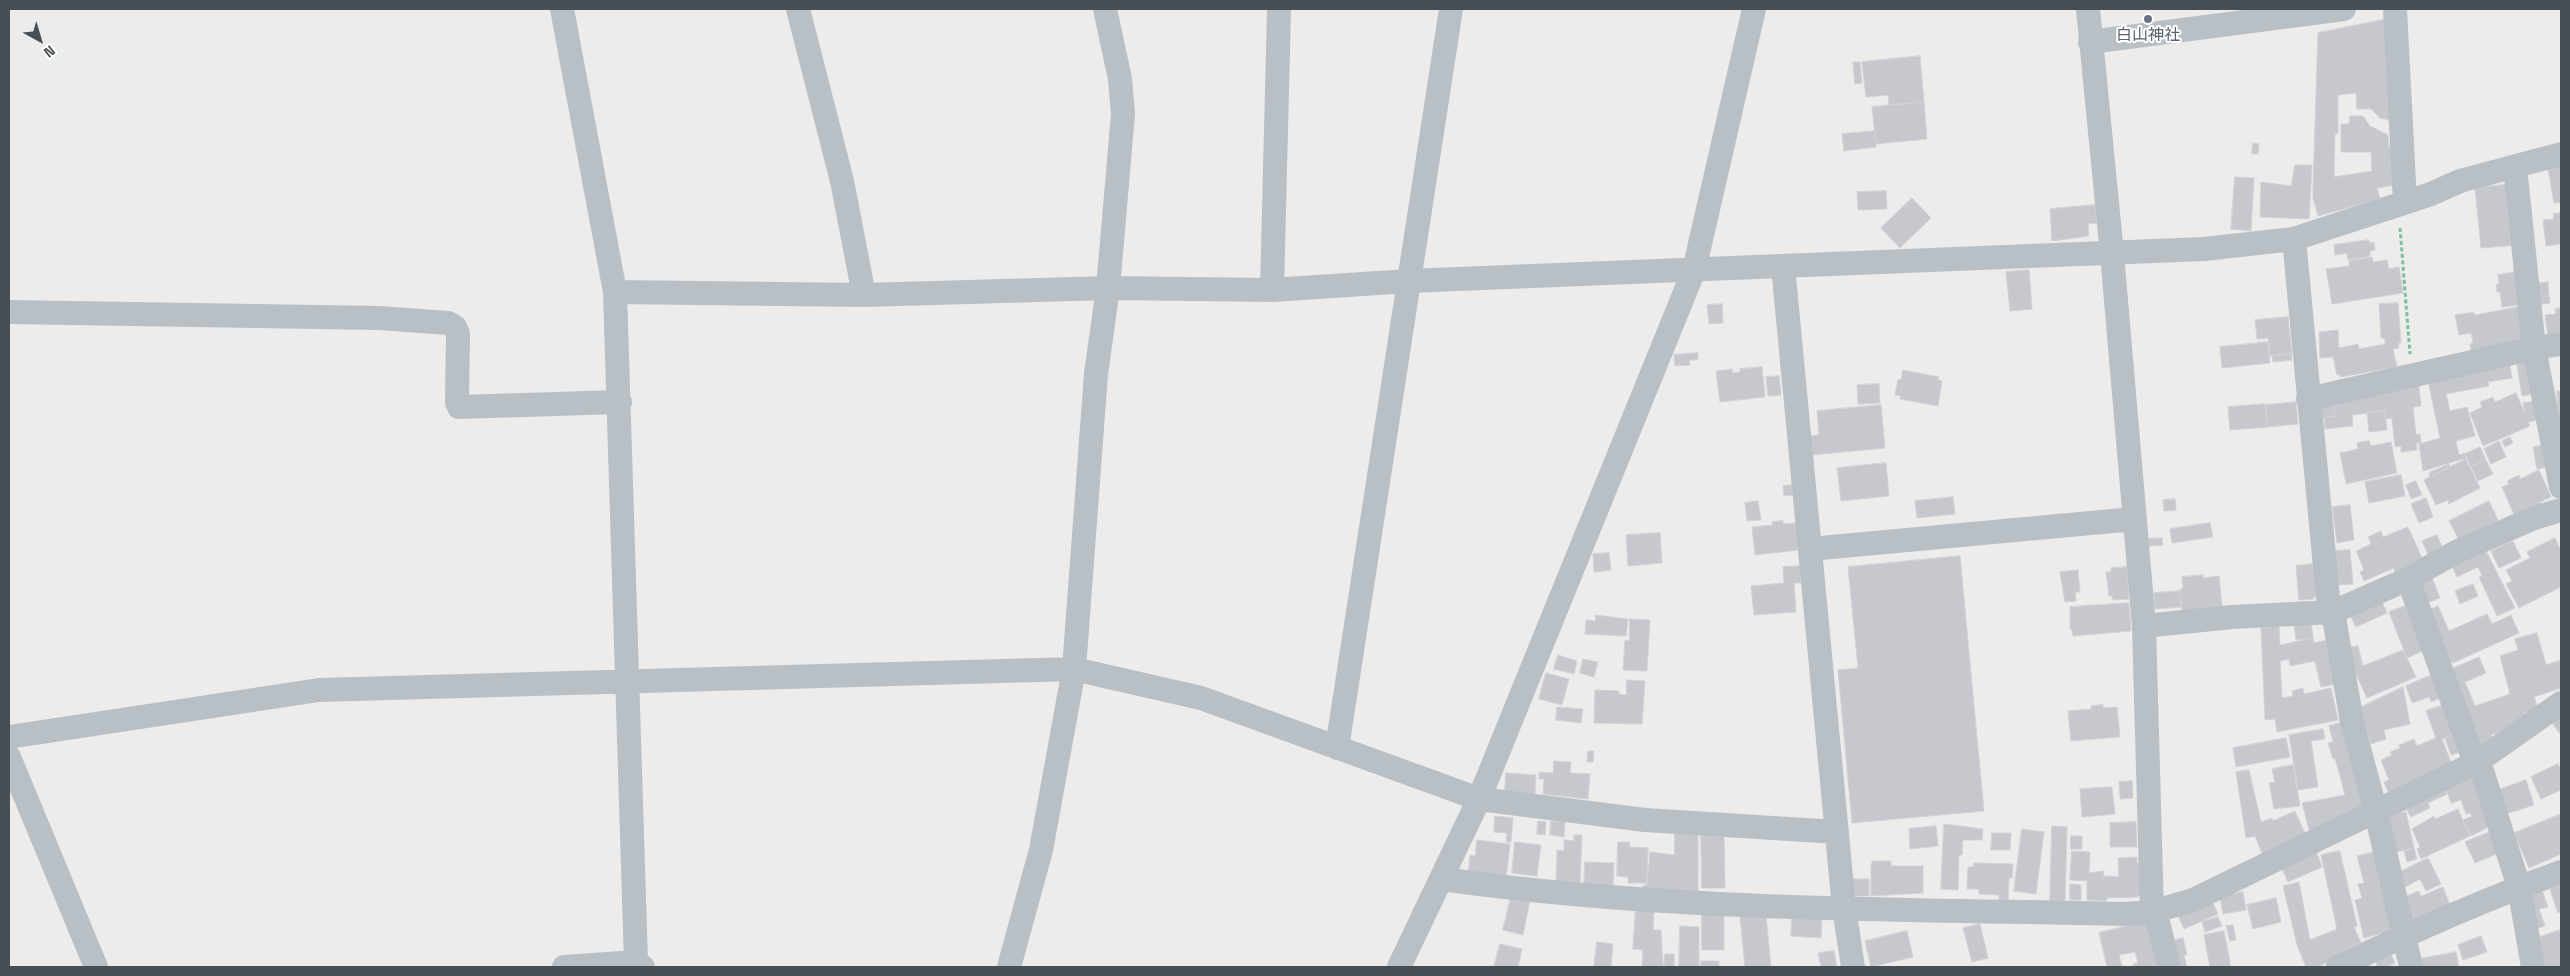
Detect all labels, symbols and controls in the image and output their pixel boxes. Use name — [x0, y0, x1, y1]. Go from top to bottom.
marker: 白山神社 — [2142, 13, 2154, 25]
north arrow — [15, 15, 65, 65]
place label: 白山神社 — [2116, 26, 2180, 46]
text: N — [40, 42, 59, 62]

